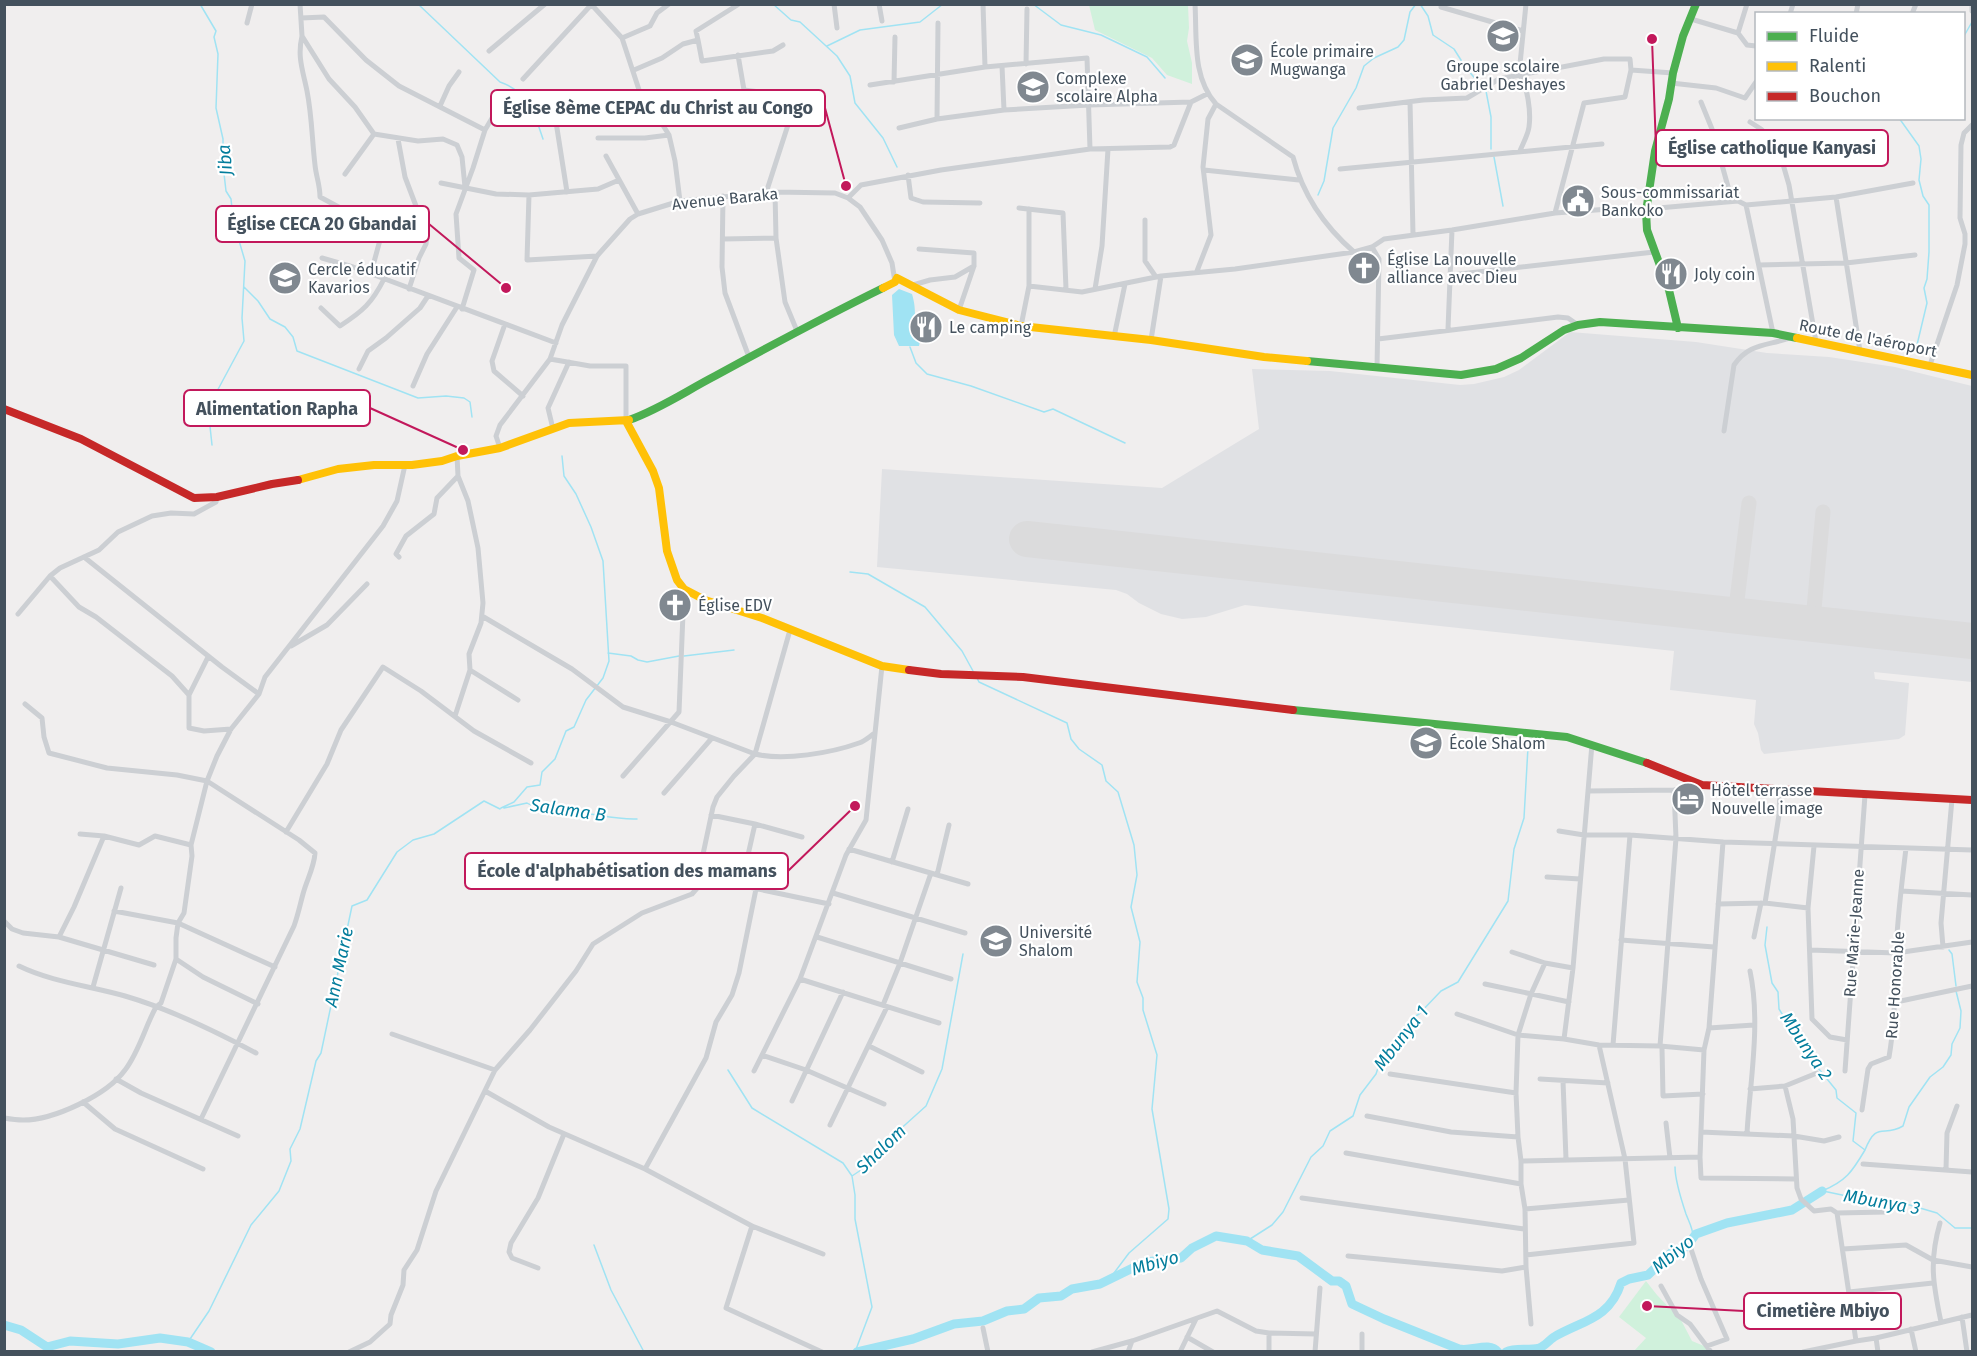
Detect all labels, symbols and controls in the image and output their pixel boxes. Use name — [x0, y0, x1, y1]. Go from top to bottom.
legend — [1755, 12, 1965, 120]
school or university icon: Groupe scolaire Gabriel Deshayes — [1485, 18, 1521, 54]
text: Fluide — [1809, 25, 1859, 47]
place label: École primaire Mugwanga — [1270, 41, 1374, 79]
school or university icon: École primaire Mugwanga — [1229, 42, 1265, 78]
text: Ralenti — [1809, 55, 1866, 77]
place label: Groupe scolaire Gabriel Deshayes — [1441, 57, 1565, 94]
school or university icon: Complexe scolaire Alpha — [1015, 69, 1051, 105]
place label: Complexe scolaire Alpha — [1056, 69, 1158, 106]
text: Bouchon — [1809, 85, 1881, 107]
callout: Église 8ème CEPAC du Christ au Congo — [491, 90, 825, 126]
text: Église 8ème CEPAC du Christ au Congo — [503, 96, 813, 119]
callout: Église catholique Kanyasi — [1656, 130, 1888, 166]
text: Église catholique Kanyasi — [1668, 136, 1876, 159]
water label: Jiba — [213, 144, 237, 177]
public building icon: Sous-commissariat Bankoko — [1560, 183, 1596, 219]
place label: Sous-commissariat Bankoko — [1601, 183, 1739, 220]
street label: Avenue Baraka — [671, 184, 779, 214]
callout: Église CECA 20 Gbandai — [216, 206, 429, 242]
text: Église CECA 20 Gbandai — [227, 212, 417, 235]
place label: Église La nouvelle alliance avec Dieu — [1387, 249, 1518, 287]
church icon: Église La nouvelle alliance avec Dieu — [1346, 250, 1382, 286]
restaurant icon: Joly coin — [1653, 256, 1689, 292]
school or university icon: Cercle éducatif Kavarios — [267, 260, 303, 296]
place label: Cercle éducatif Kavarios — [308, 260, 417, 297]
place label: Joly coin — [1694, 265, 1755, 284]
restaurant icon: Le camping — [908, 309, 944, 345]
street label: Route de l'aéroport — [1797, 315, 1939, 361]
place label: Le camping — [949, 318, 1032, 337]
callout: Alimentation Rapha — [184, 390, 370, 426]
text: Alimentation Rapha — [195, 398, 358, 420]
church icon: Église EDV — [657, 587, 693, 623]
place label: Église EDV — [698, 595, 772, 615]
school or university icon: École Shalom — [1408, 725, 1444, 761]
place label: École Shalom — [1449, 733, 1546, 753]
hotel icon: Hôtel terrasse Nouvelle image — [1670, 781, 1706, 817]
place label: Hôtel terrasse Nouvelle image — [1711, 781, 1823, 818]
water label: Salama B — [528, 794, 607, 826]
callout: École d'alphabétisation des mamans — [465, 853, 788, 889]
text: École d'alphabétisation des mamans — [477, 859, 777, 882]
street label: Rue Marie-Jeanne — [1840, 868, 1868, 998]
school or university icon: Université Shalom — [978, 923, 1014, 959]
place label: Université Shalom — [1019, 923, 1092, 960]
water label: Ann Marie — [320, 925, 358, 1010]
street label: Rue Honorable — [1882, 930, 1908, 1040]
water label: Mbunya 1 — [1369, 1001, 1433, 1075]
water label: Mbunya 2 — [1775, 1008, 1837, 1084]
water label: Shalom — [851, 1120, 911, 1179]
water label: Mbunya 3 — [1842, 1184, 1922, 1220]
water label: Mbiyo — [1647, 1230, 1699, 1278]
water label: Mbiyo — [1129, 1246, 1181, 1280]
callout: Cimetière Mbiyo — [1744, 1293, 1901, 1329]
text: Cimetière Mbiyo — [1756, 1300, 1890, 1322]

